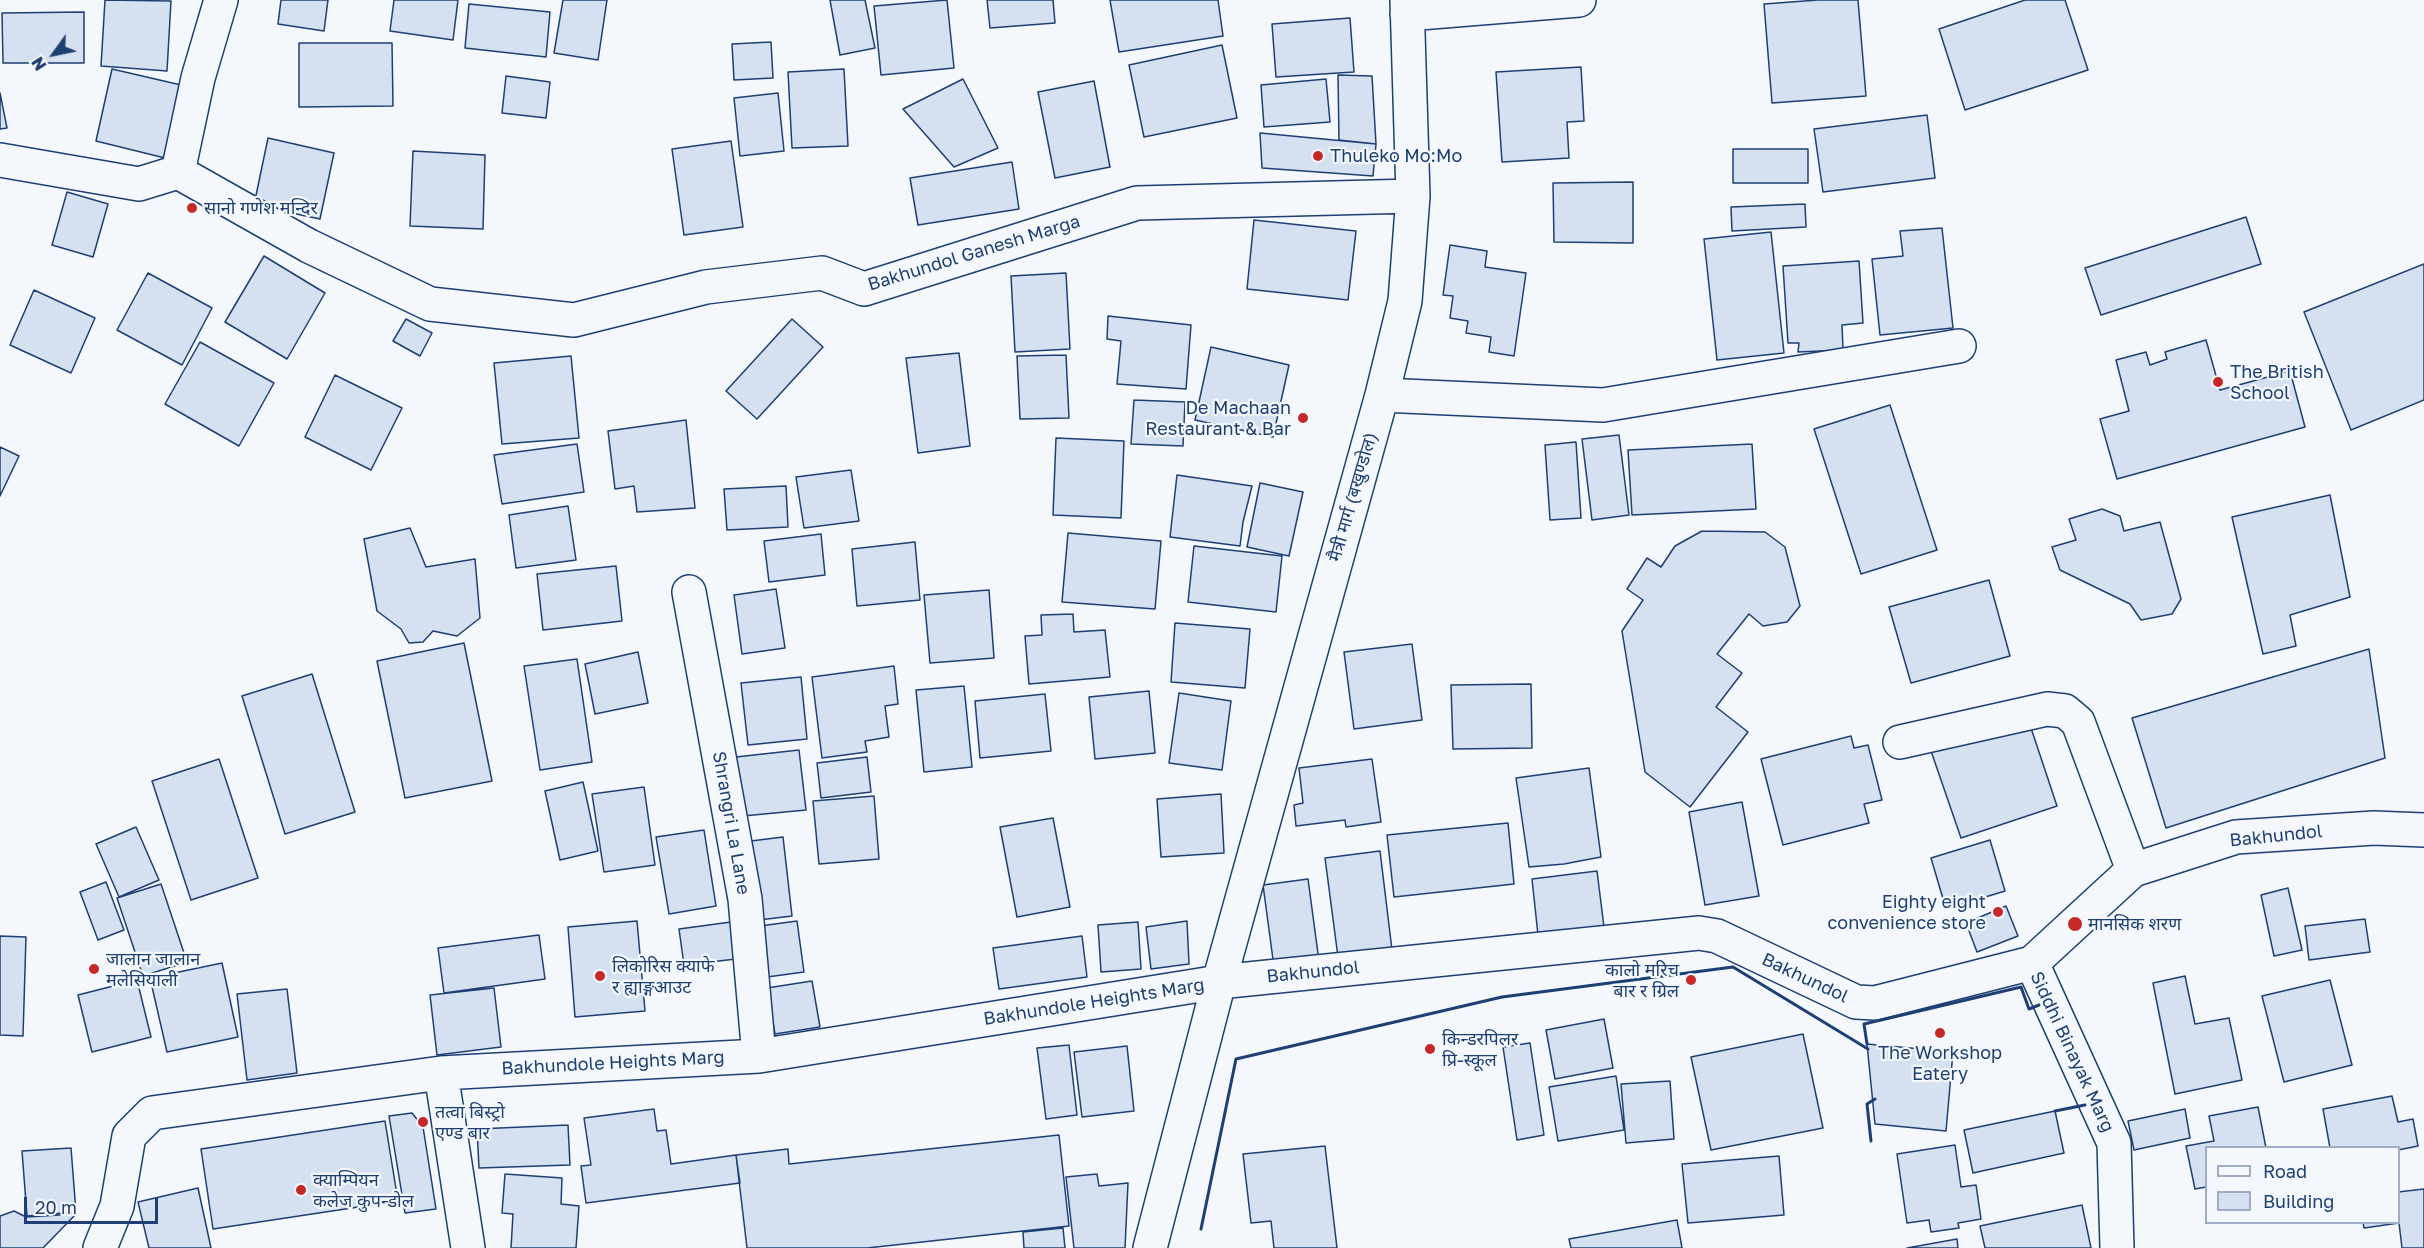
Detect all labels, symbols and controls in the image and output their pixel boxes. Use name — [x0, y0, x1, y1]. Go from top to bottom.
north arrow — [24, 24, 84, 84]
text: N — [27, 53, 51, 74]
place label: Thuleko Mo:Mo — [1330, 145, 1462, 167]
marker: Thuleko Mo:Mo — [1311, 149, 1325, 163]
place label: सानो गणेश मन्दिर — [204, 197, 318, 219]
marker: सानो गणेश मन्दिर — [185, 201, 199, 215]
street label: Bakhundol Ganesh Marga — [865, 210, 1083, 296]
place label: The British School — [2230, 361, 2324, 404]
marker: The British School — [2211, 375, 2225, 389]
place label: De Machaan Restaurant & Bar — [1145, 397, 1291, 440]
marker: De Machaan Restaurant & Bar — [1296, 411, 1310, 425]
street label: मैत्री मार्ग (बखुण्डोल) — [1324, 430, 1382, 564]
street label: Shrangri La Lane — [708, 750, 754, 896]
street label: Bakhundol — [2229, 820, 2323, 852]
place label: Eighty eight convenience store — [1828, 891, 1986, 934]
marker: Eighty eight convenience store — [1991, 905, 2005, 919]
place label: मानसिक शरण — [2088, 913, 2181, 935]
marker: मानसिक शरण — [2066, 915, 2084, 933]
place label: जालान जालान मलेसियाली — [106, 948, 200, 990]
street label: Bakhundol — [1758, 949, 1852, 1007]
place label: लिकोरिस क्याफे र ह्याङ्गआउट — [612, 955, 715, 998]
street label: Bakhundol — [1266, 956, 1360, 988]
place label: कालो मरिच बार र ग्रिल — [1605, 959, 1679, 1002]
marker: जालान जालान मलेसियाली — [87, 962, 101, 976]
street label: Siddhi Binayak Marg — [2025, 968, 2119, 1136]
marker: लिकोरिस क्याफे र ह्याङ्गआउट — [593, 969, 607, 983]
marker: कालो मरिच बार र ग्रिल — [1684, 973, 1698, 987]
street label: Bakhundole Heights Marg — [982, 974, 1206, 1030]
marker: The Workshop Eatery — [1933, 1026, 1947, 1040]
place label: किन्डरपिलर प्रि-स्कूल — [1442, 1028, 1518, 1070]
marker: किन्डरपिलर प्रि-स्कूल — [1423, 1042, 1437, 1056]
place label: The Workshop Eatery — [1878, 1042, 2002, 1084]
street label: Bakhundole Heights Marg — [501, 1046, 725, 1080]
place label: तत्वा बिस्ट्रो एण्ड बार — [435, 1101, 505, 1144]
marker: तत्वा बिस्ट्रो एण्ड बार — [416, 1115, 430, 1129]
legend — [2205, 1146, 2400, 1224]
text: Road — [2263, 1160, 2307, 1182]
place label: क्याम्पियन कलेज कुपन्डोल — [313, 1169, 414, 1212]
marker: क्याम्पियन कलेज कुपन्डोल — [294, 1183, 308, 1197]
scale bar — [27, 1185, 160, 1223]
text: Building — [2263, 1190, 2334, 1212]
text: 20 m — [35, 1196, 77, 1218]

